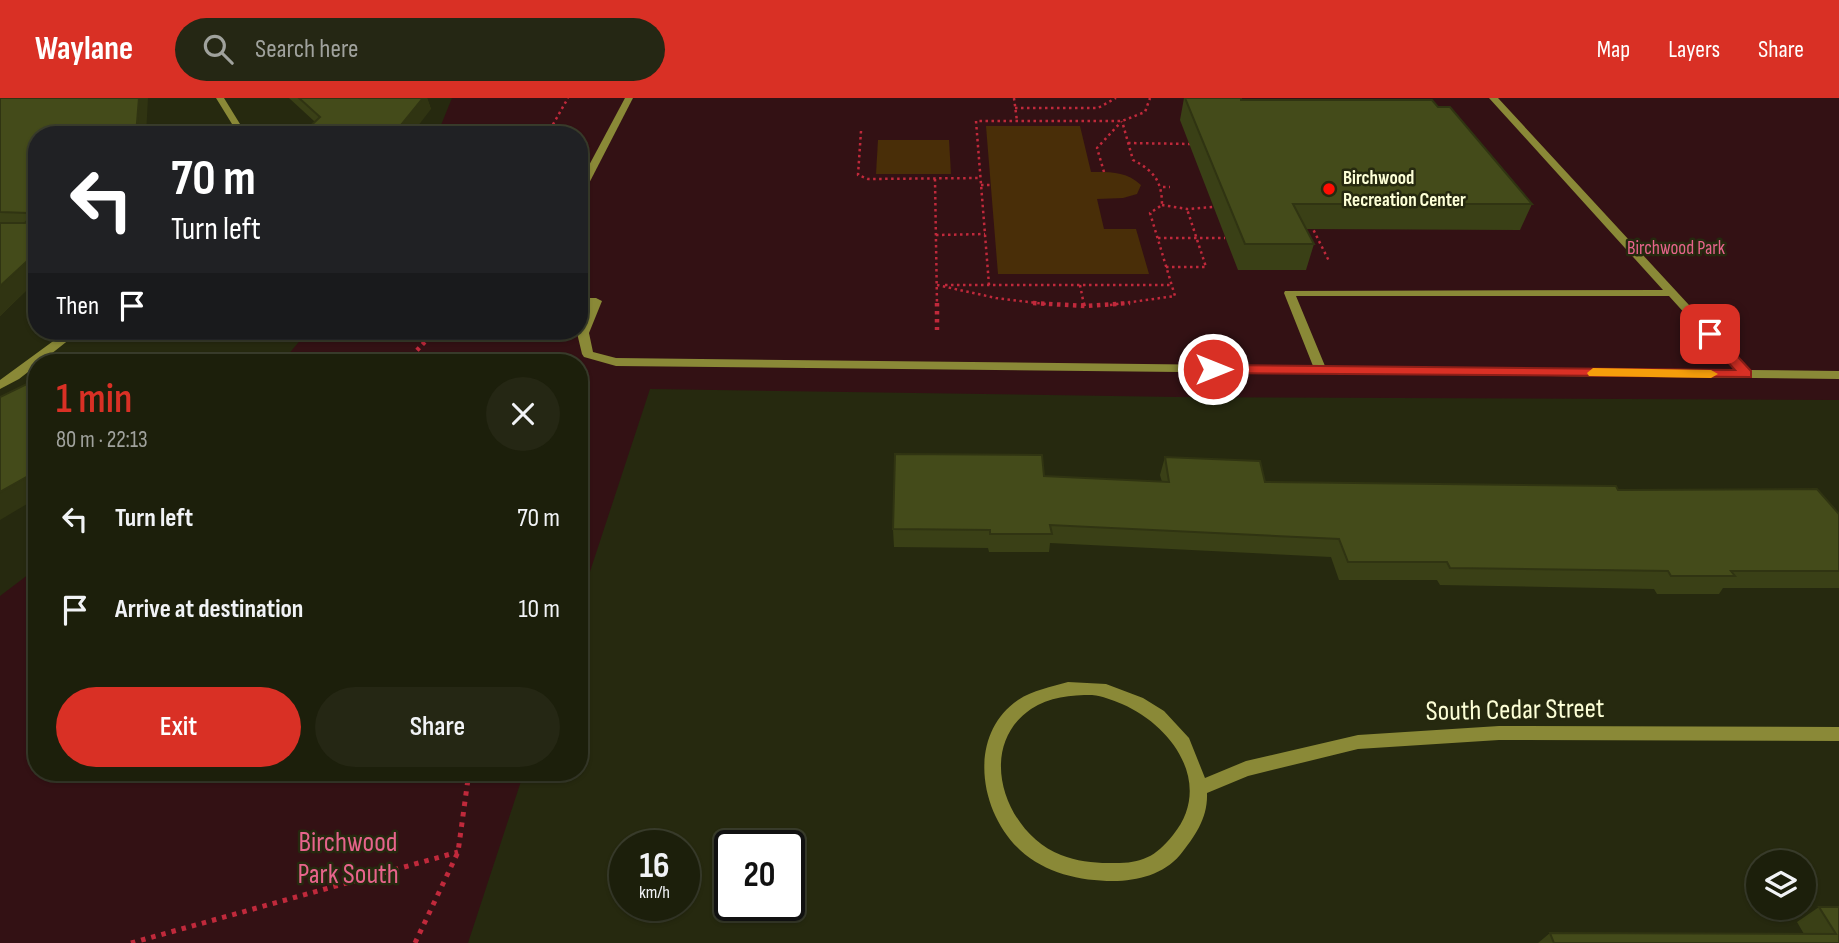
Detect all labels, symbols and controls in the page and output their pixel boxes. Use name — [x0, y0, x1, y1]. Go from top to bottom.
search box — [175, 18, 665, 81]
text: Waylane — [35, 29, 133, 69]
icon: search — [199, 30, 237, 68]
text: Search here — [255, 34, 358, 65]
text: Map — [1597, 35, 1630, 64]
text: Layers — [1668, 35, 1720, 64]
text: Share — [1758, 35, 1804, 64]
text: 70 m — [171, 150, 256, 209]
icon: left — [56, 154, 147, 245]
place label: Birchwood Recreation Center — [1343, 167, 1466, 212]
marker: Birchwood Recreation Center — [1321, 181, 1337, 197]
text: Turn left — [171, 210, 261, 249]
park label: Birchwood Park — [1627, 237, 1726, 260]
icon: arrive — [113, 287, 151, 325]
text: Then — [56, 291, 99, 322]
pin — [1680, 304, 1740, 364]
icon: arrive — [1691, 315, 1729, 353]
position arrow — [1176, 332, 1250, 406]
text: 1 min — [56, 374, 132, 425]
button: close — [486, 377, 560, 451]
text: 80 m · 22:13 — [56, 426, 148, 454]
icon: left — [56, 500, 94, 538]
text: Turn left — [115, 503, 193, 534]
text: 70 m — [517, 503, 560, 534]
icon: arrive — [56, 591, 94, 629]
text: Arrive at destination — [115, 594, 303, 625]
text: 10 m — [518, 594, 560, 625]
button: Exit — [56, 687, 301, 767]
button: Share — [315, 687, 560, 767]
street label: South Cedar Street — [1425, 692, 1605, 728]
park label: Birchwood Park South — [297, 826, 399, 891]
speed limit sign: 20 — [714, 830, 805, 921]
text: 16 — [639, 845, 670, 888]
map controls — [1746, 850, 1816, 920]
button: layers — [1746, 850, 1816, 920]
text: km/h — [639, 882, 670, 903]

